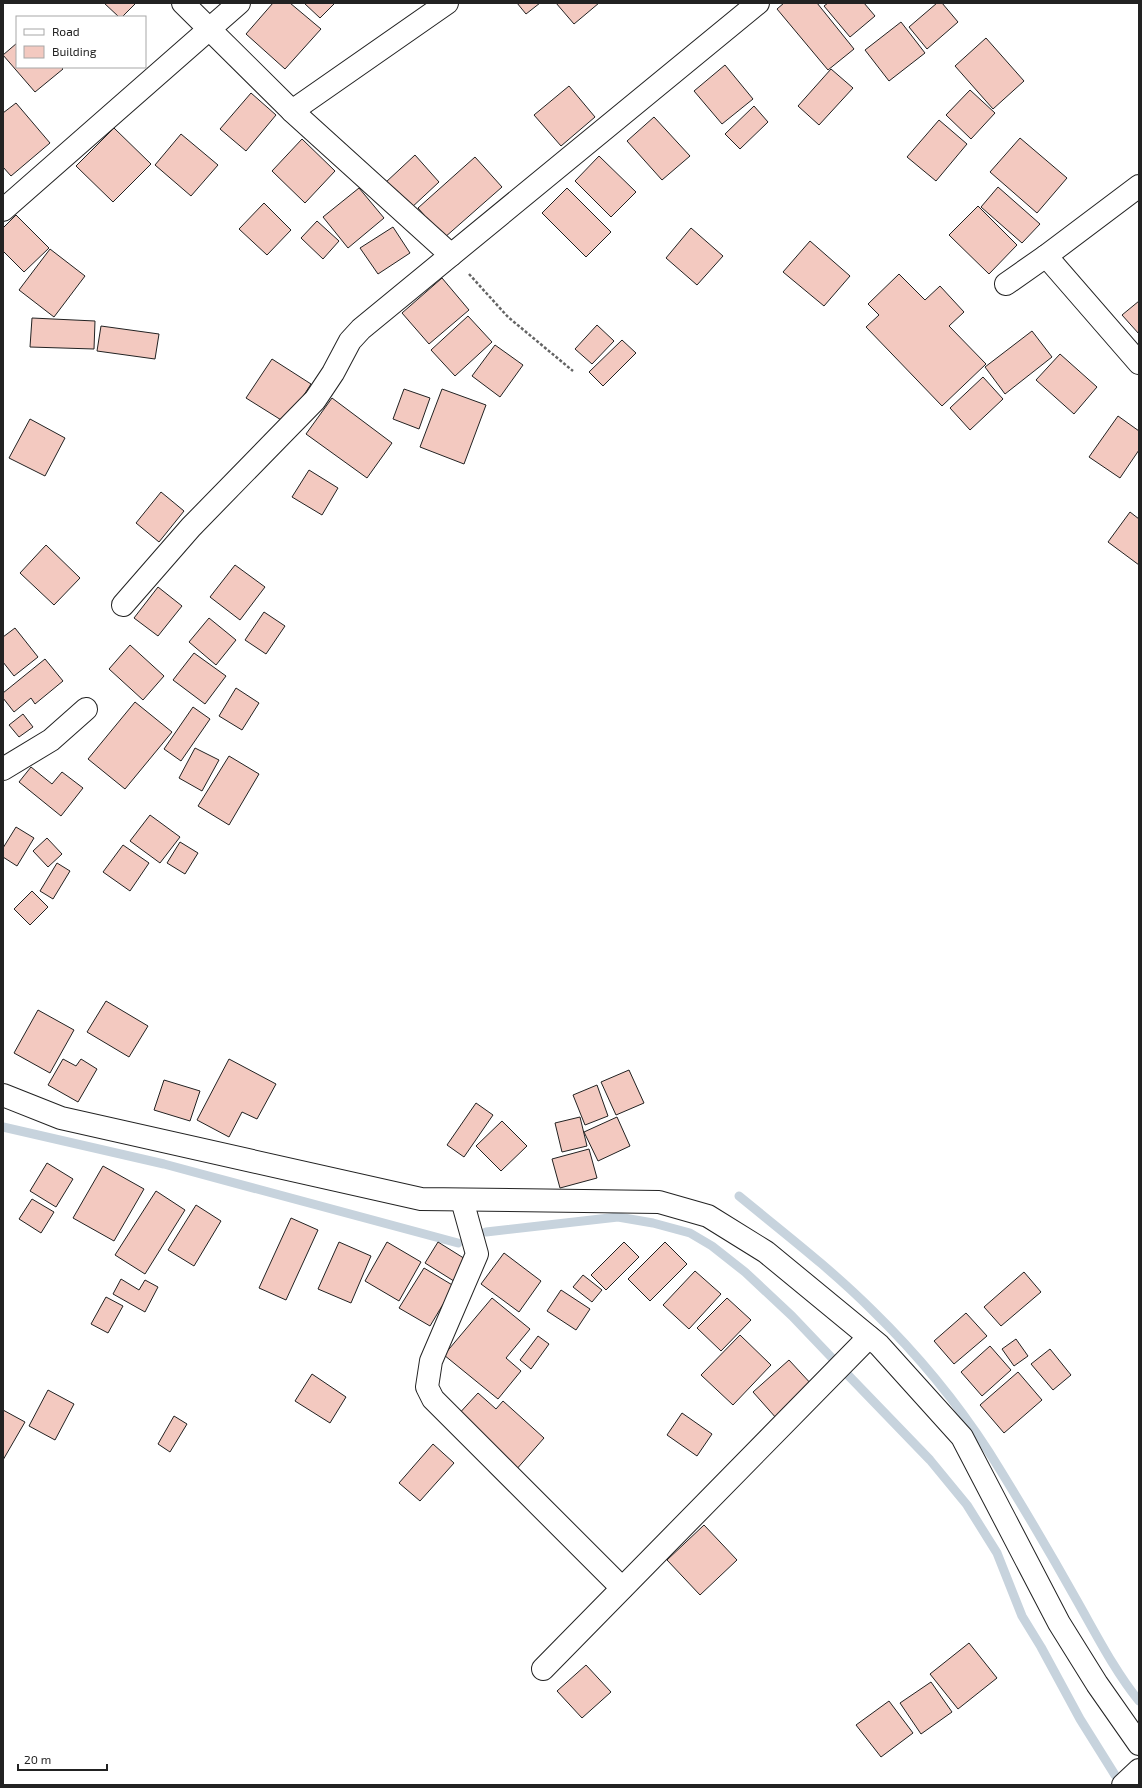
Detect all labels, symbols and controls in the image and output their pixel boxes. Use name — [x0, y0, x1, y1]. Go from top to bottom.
legend — [16, 16, 146, 68]
text: Road — [52, 24, 80, 38]
text: Building — [52, 44, 97, 58]
scale bar — [18, 1746, 107, 1772]
text: 20 m — [24, 1752, 51, 1766]

